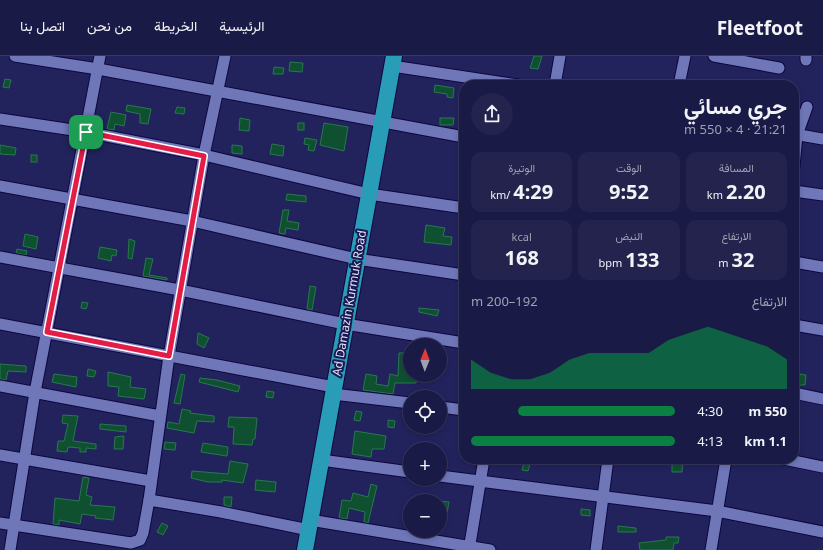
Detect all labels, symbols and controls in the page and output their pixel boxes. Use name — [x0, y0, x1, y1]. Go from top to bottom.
text: Fleetfoot — [717, 15, 803, 41]
text: اتصل بنا — [20, 16, 65, 35]
text: من نحن — [87, 16, 132, 35]
text: الخريطة — [154, 16, 197, 35]
text: الرئيسية — [219, 16, 265, 35]
text: جري مسائي — [684, 90, 787, 120]
button: share — [471, 93, 513, 135]
pin — [69, 115, 103, 149]
text: 21:21 · 4 × 550 m — [684, 120, 787, 138]
icon: arrive — [75, 121, 97, 143]
text: الوتيرة — [508, 160, 535, 175]
text: الوقت — [616, 160, 642, 175]
text: المسافة — [719, 160, 754, 175]
text: 4:29 — [513, 178, 553, 205]
text: 9:52 — [609, 178, 649, 205]
text: 2.20 — [726, 178, 766, 205]
text: /km — [490, 187, 513, 202]
text: km — [707, 187, 726, 202]
text: النبض — [615, 228, 643, 243]
text: الارتفاع — [721, 228, 751, 243]
street label: Ad Damazin Kurmuk Road — [328, 229, 370, 377]
text: kcal — [512, 229, 532, 244]
text: 168 — [505, 244, 539, 271]
text: 133 — [625, 246, 660, 273]
text: 32 — [731, 246, 754, 273]
text: bpm — [598, 255, 625, 270]
text: m — [718, 255, 731, 270]
text: 192–200 m — [471, 292, 538, 310]
text: الارتفاع — [752, 292, 787, 310]
north arrow — [403, 338, 447, 382]
map controls — [403, 338, 447, 538]
button: locate — [403, 390, 447, 434]
text: 4:30 — [697, 402, 723, 420]
text: 550 m — [749, 402, 787, 420]
text: 4:13 — [697, 432, 723, 450]
text: 1.1 km — [744, 432, 787, 450]
button: + — [403, 442, 447, 486]
button: − — [403, 494, 447, 538]

